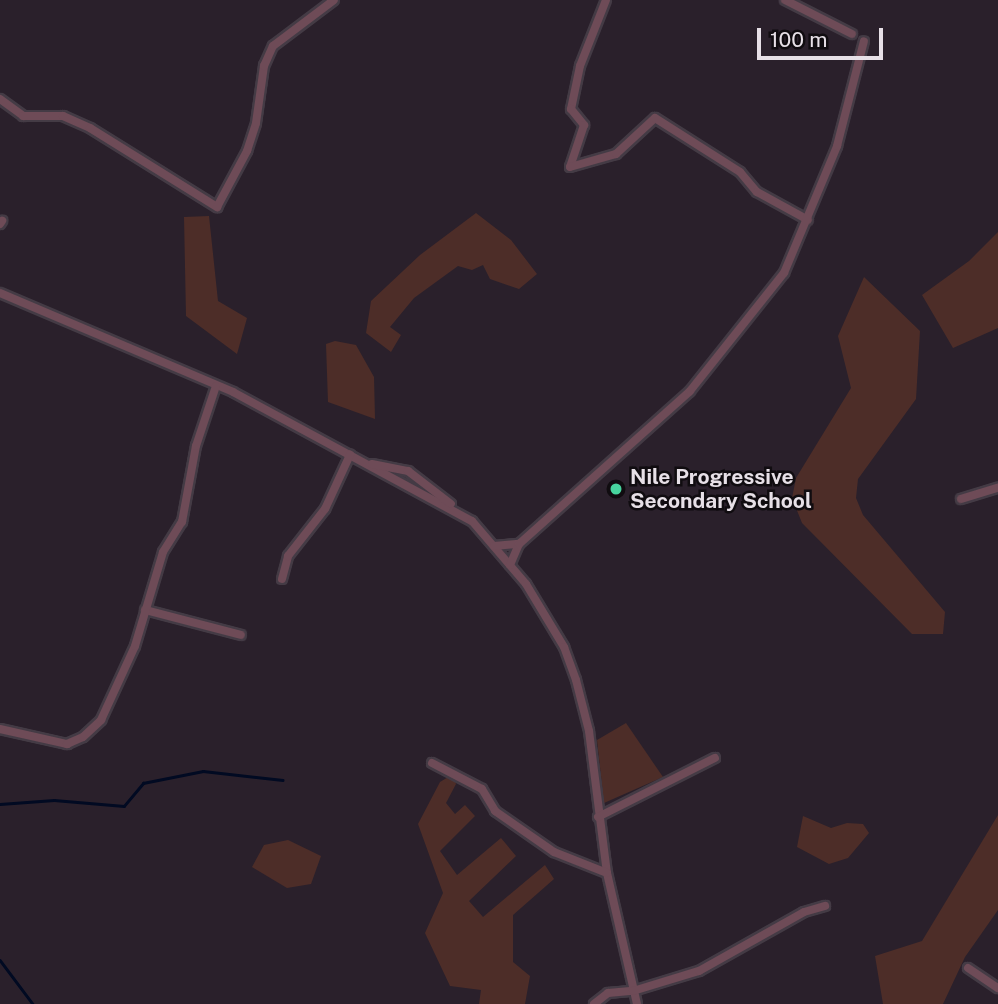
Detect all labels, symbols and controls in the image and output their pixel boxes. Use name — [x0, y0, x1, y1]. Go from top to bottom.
scale bar — [760, 14, 886, 58]
text: 100 m — [770, 27, 827, 52]
place label: Nile Progressive Secondary School — [630, 464, 812, 514]
marker: Nile Progressive Secondary School — [608, 481, 624, 497]

